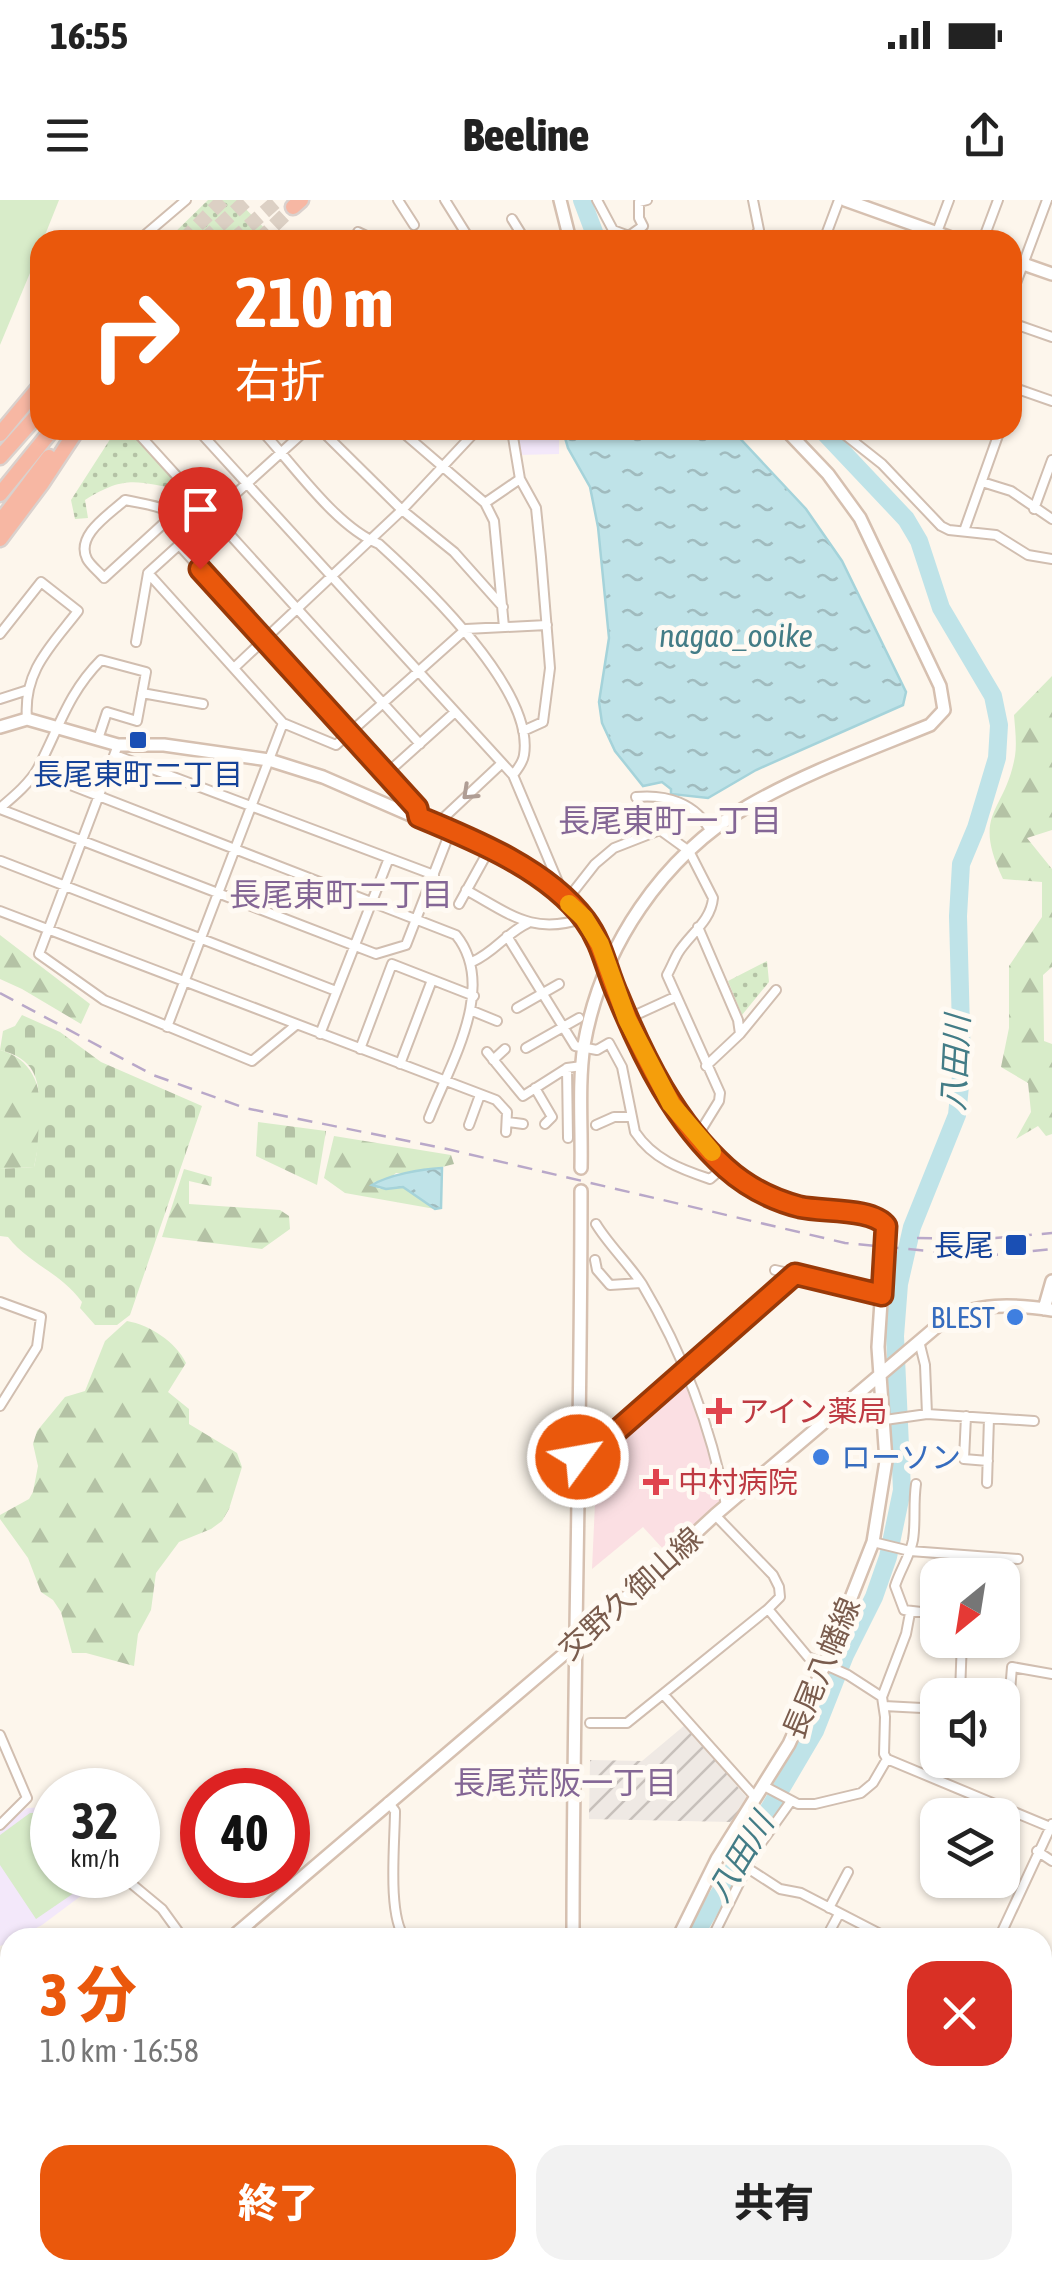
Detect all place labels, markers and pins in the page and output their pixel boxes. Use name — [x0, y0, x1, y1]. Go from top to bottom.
pin — [158, 467, 243, 570]
marker: 長尾東町二丁目 — [127, 729, 149, 751]
place label: 長尾東町二丁目 — [33, 757, 243, 791]
place label: 長尾 — [934, 1228, 994, 1262]
marker: 長尾 — [1003, 1232, 1029, 1258]
place label: BLEST — [931, 1300, 995, 1334]
marker: BLEST — [1004, 1306, 1026, 1328]
place label: アイン薬局 — [739, 1394, 888, 1428]
marker: アイン薬局 — [708, 1400, 730, 1422]
place label: ローソン — [841, 1440, 961, 1474]
marker: ローソン — [810, 1446, 832, 1468]
place label: 中村病院 — [678, 1465, 798, 1499]
marker: 中村病院 — [643, 1469, 669, 1495]

